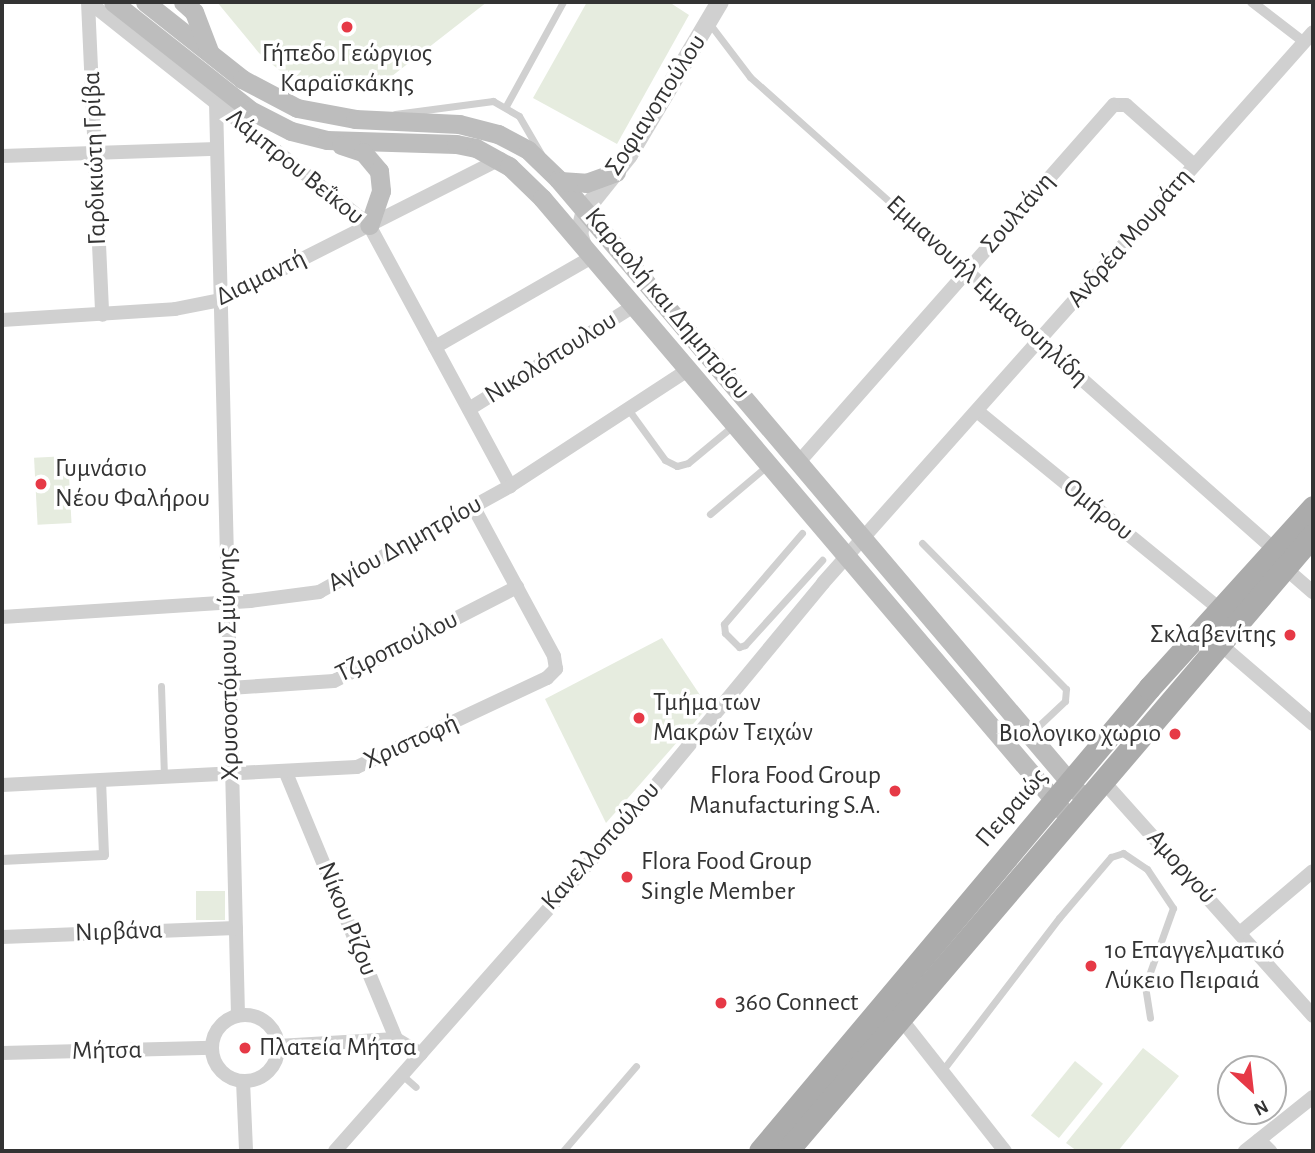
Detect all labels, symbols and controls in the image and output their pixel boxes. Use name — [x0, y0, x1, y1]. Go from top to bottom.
marker: Γήπεδο Γεώργιος Καραϊσκάκης — [339, 19, 355, 35]
street label: Σοφιανοπούλου — [599, 28, 713, 182]
place label: Γήπεδο Γεώργιος Καραϊσκάκης — [262, 38, 432, 100]
street label: Γαρδικιώτη Γρίβα — [76, 71, 114, 245]
street label: Λάμπρου Βεΐκου — [220, 102, 370, 232]
street label: Ανδρέα Μουράτη — [1061, 162, 1199, 314]
street label: Σουλτάνη — [974, 166, 1062, 260]
street label: Εμμανουήλ Εμμανουηλίδη — [879, 189, 1095, 393]
street label: Καραολή και Δημητρίου — [578, 202, 756, 406]
street label: Διαμαντή — [211, 243, 311, 313]
street label: Νικολόπουλου — [479, 305, 623, 411]
place label: Γυμνάσιο Νέου Φαλήρου — [55, 453, 210, 514]
street label: Ομήρου — [1056, 472, 1140, 548]
marker: Γυμνάσιο Νέου Φαλήρου — [33, 476, 49, 492]
street label: Αγίου Δημητρίου — [322, 489, 488, 599]
street label: Χρυσοστόμου Σμύρνης — [211, 547, 247, 781]
street label: Τζιροπούλου — [331, 604, 463, 690]
place label: Σκλαβενίτης — [1150, 619, 1276, 651]
marker: Σκλαβενίτης — [1282, 627, 1298, 643]
place label: Τμήμα των Μακρών Τειχών — [653, 687, 813, 748]
street label: Χριστοφή — [359, 707, 463, 777]
marker: Τμήμα των Μακρών Τειχών — [631, 710, 647, 726]
place label: Βιολογικο χωριο — [999, 718, 1161, 750]
marker: Βιολογικο χωριο — [1167, 726, 1183, 742]
place label: Flora Food Group Manufacturing S.A. — [689, 760, 881, 822]
street label: Πειραιώς — [969, 762, 1055, 854]
street label: Κανελλοπούλου — [535, 775, 667, 917]
marker: Flora Food Group Manufacturing S.A. — [887, 783, 903, 799]
street label: Αμοργού — [1140, 823, 1222, 911]
place label: Flora Food Group Single Member — [641, 846, 812, 908]
street label: Νίκου Ρίζου — [310, 857, 384, 981]
marker: Flora Food Group Single Member — [619, 869, 635, 885]
street label: Νιρβάνα — [75, 915, 163, 949]
place label: 1ο Επαγγελματικό Λύκειο Πειραιά — [1105, 935, 1285, 996]
marker: 1ο Επαγγελματικό Λύκειο Πειραιά — [1083, 958, 1099, 974]
place label: 360 Connect — [735, 987, 858, 1019]
marker: 360 Connect — [713, 995, 729, 1011]
place label: Πλατεία Μήτσα — [259, 1032, 417, 1064]
street label: Μήτσα — [72, 1035, 142, 1067]
marker: Πλατεία Μήτσα — [237, 1040, 253, 1056]
north arrow — [1217, 1055, 1287, 1125]
text: N — [1251, 1096, 1271, 1119]

